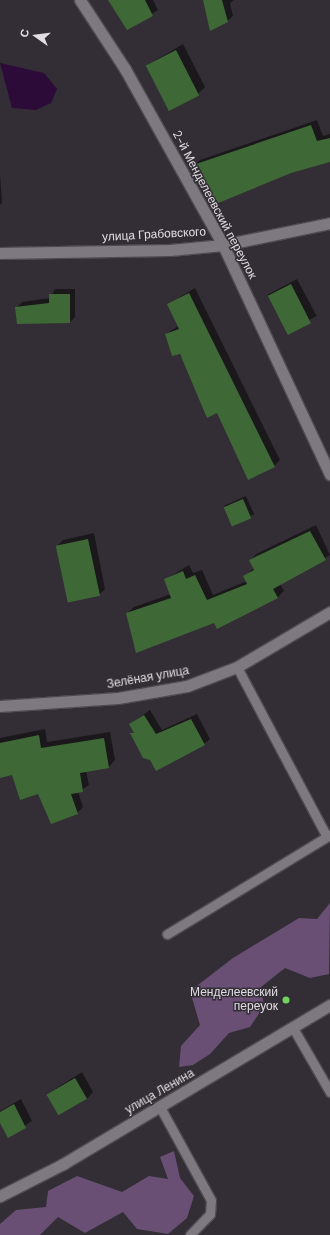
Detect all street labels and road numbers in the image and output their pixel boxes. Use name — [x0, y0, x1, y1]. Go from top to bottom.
street label: 2-й Менделеевский переулок — [169, 128, 259, 282]
street label: улица Грабовского — [102, 225, 206, 245]
street label: Зелёная улица — [106, 664, 190, 692]
street label: улица Ленина — [123, 1066, 197, 1118]

